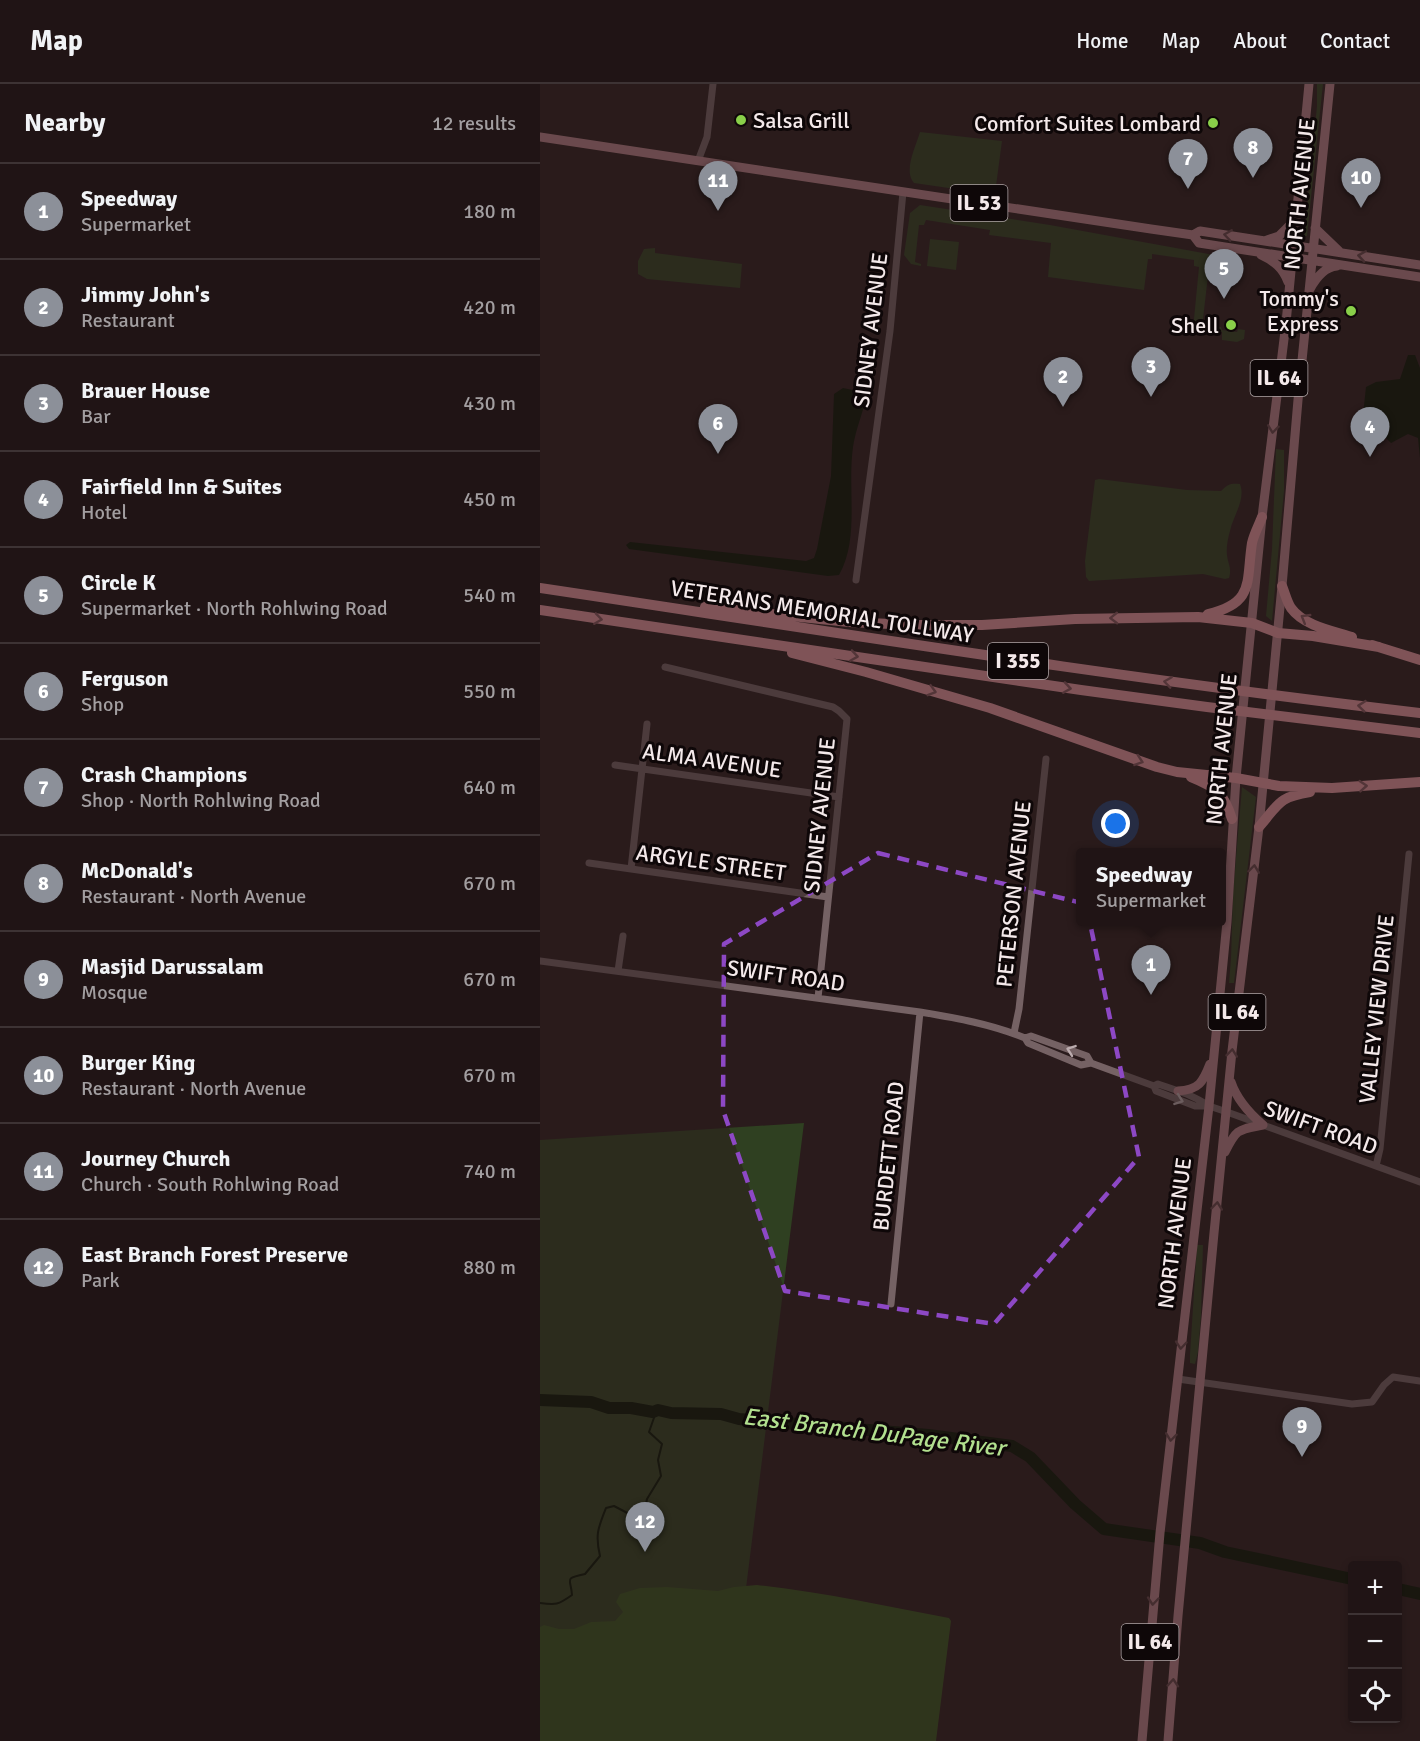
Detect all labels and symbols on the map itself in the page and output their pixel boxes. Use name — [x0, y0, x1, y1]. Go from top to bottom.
place label: Salsa Grill — [753, 107, 850, 134]
place label: Comfort Suites Lombard — [974, 110, 1201, 137]
marker: Salsa Grill — [734, 113, 748, 127]
marker: Comfort Suites Lombard — [1206, 116, 1220, 130]
street label: NORTH AVENUE — [1278, 117, 1321, 271]
pin: 8 — [1234, 128, 1272, 178]
pin: 7 — [1168, 140, 1208, 189]
pin: 10 — [1342, 158, 1380, 208]
pin: 11 — [698, 162, 738, 211]
road number: IL 53 — [950, 185, 1008, 221]
one-way arrow — [1224, 230, 1233, 242]
pin: 5 — [1204, 250, 1244, 299]
one-way arrow — [1357, 250, 1366, 262]
street label: SIDNEY AVENUE — [848, 251, 893, 409]
place label: Tommy's Express — [1259, 285, 1339, 337]
marker: Tommy's Express — [1344, 304, 1358, 318]
place label: Shell — [1171, 312, 1219, 339]
marker: Shell — [1224, 318, 1238, 332]
pin: 3 — [1132, 348, 1170, 397]
pin: 2 — [1044, 358, 1082, 407]
road number: IL 64 — [1250, 360, 1308, 396]
pin: 6 — [698, 404, 738, 454]
pin: 4 — [1350, 408, 1390, 457]
one-way arrow — [1267, 424, 1280, 434]
street label: VETERANS MEMORIAL TOLLWAY — [668, 574, 975, 649]
one-way arrow — [593, 612, 602, 625]
one-way arrow — [1110, 612, 1119, 624]
one-way arrow — [1301, 614, 1311, 626]
road number: I 355 — [988, 643, 1048, 679]
one-way arrow — [849, 649, 859, 661]
street label: NORTH AVENUE — [1200, 672, 1243, 826]
one-way arrow — [1164, 677, 1173, 689]
one-way arrow — [1063, 681, 1072, 693]
one-way arrow — [926, 684, 937, 696]
one-way arrow — [1357, 700, 1366, 713]
street label: SIDNEY AVENUE — [798, 736, 841, 894]
street label: ALMA AVENUE — [641, 737, 783, 784]
one-way arrow — [1133, 754, 1144, 766]
one-way arrow — [1358, 780, 1367, 793]
street label: PETERSON AVENUE — [990, 799, 1037, 989]
your location — [1101, 809, 1130, 838]
street label: ARGYLE STREET — [634, 839, 788, 886]
one-way arrow — [1247, 865, 1260, 874]
street label: VALLEY VIEW DRIVE — [1353, 913, 1400, 1105]
pin: 1 — [1132, 946, 1170, 995]
street label: SWIFT ROAD — [725, 954, 847, 997]
road number: IL 64 — [1208, 994, 1266, 1030]
one-way arrow — [1066, 1045, 1077, 1058]
one-way arrow — [1225, 1049, 1238, 1058]
street label: BURDETT ROAD — [867, 1080, 910, 1232]
one-way arrow — [1173, 1093, 1184, 1105]
street label: SWIFT ROAD — [1260, 1094, 1381, 1160]
street label: NORTH AVENUE — [1152, 1156, 1197, 1310]
one-way arrow — [1210, 1201, 1223, 1210]
one-way arrow — [1175, 1340, 1188, 1349]
water label: East Branch DuPage River — [741, 1401, 1010, 1463]
pin: 9 — [1282, 1408, 1322, 1457]
one-way arrow — [1165, 1432, 1178, 1441]
pin: 12 — [626, 1502, 664, 1552]
one-way arrow — [1147, 1596, 1160, 1605]
road number: IL 64 — [1122, 1624, 1178, 1660]
one-way arrow — [1166, 1678, 1179, 1687]

